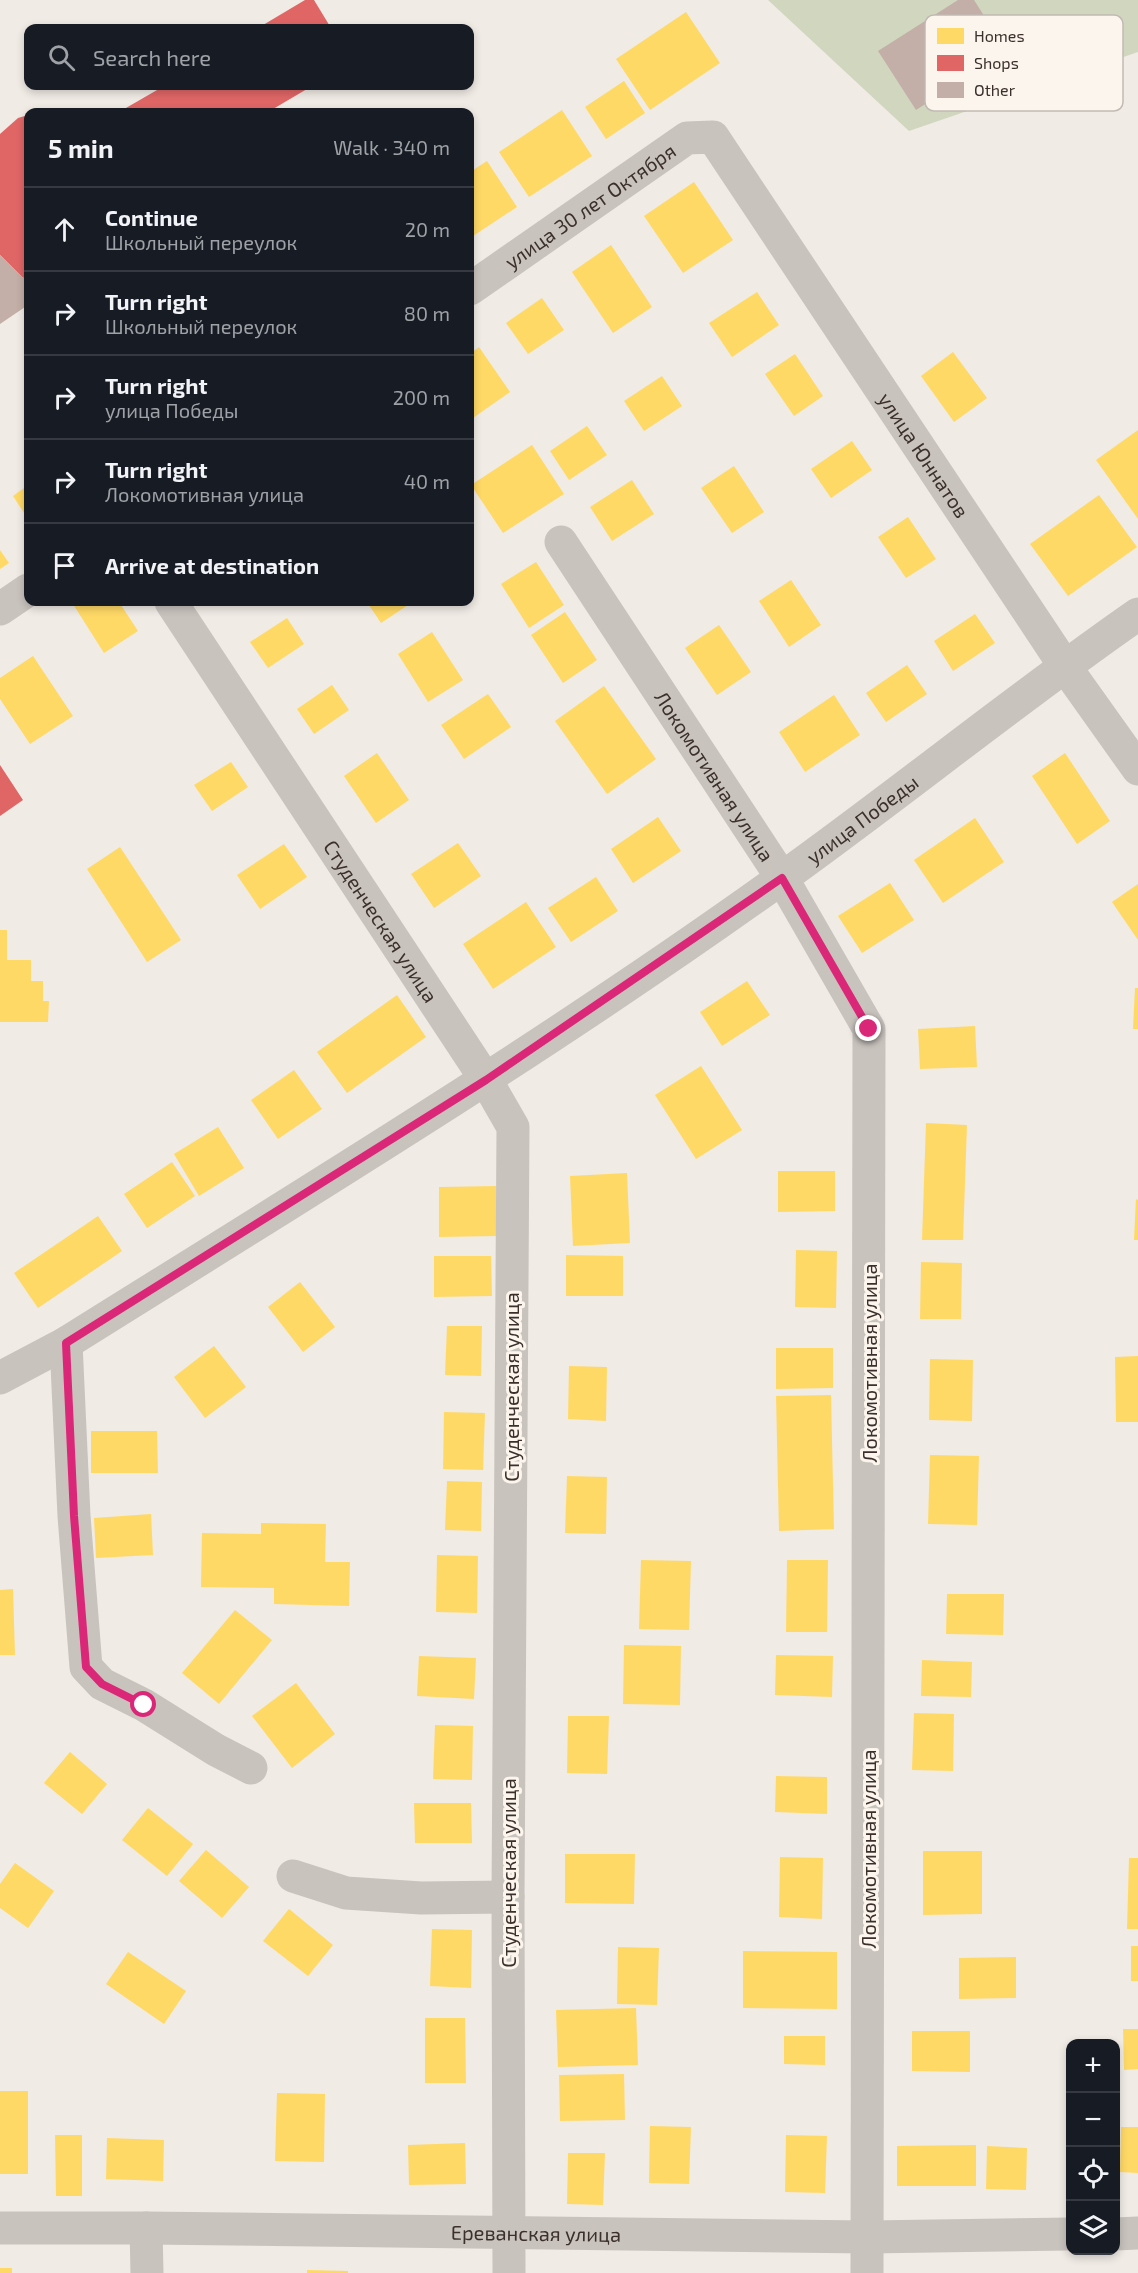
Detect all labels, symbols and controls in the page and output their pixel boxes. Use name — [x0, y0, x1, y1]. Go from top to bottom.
legend — [925, 15, 1123, 111]
search box — [24, 24, 474, 90]
text: Homes — [974, 26, 1025, 45]
icon: search — [45, 41, 78, 74]
text: Search here — [93, 44, 211, 70]
text: Shops — [974, 53, 1019, 72]
text: Other — [974, 80, 1016, 99]
text: 5 min — [48, 132, 114, 163]
text: Walk · 340 m — [333, 135, 450, 159]
street label: улица 30 лет Октября — [500, 138, 680, 274]
text: Continue — [105, 204, 198, 230]
icon: ahead — [48, 213, 81, 246]
text: 20 m — [405, 217, 450, 241]
text: Школьный переулок — [105, 230, 297, 254]
text: Turn right — [105, 288, 207, 314]
icon: right — [48, 297, 81, 330]
text: 80 m — [404, 301, 450, 325]
text: Школьный переулок — [105, 314, 297, 338]
text: Turn right — [105, 372, 207, 398]
icon: right — [48, 381, 81, 414]
text: 200 m — [393, 385, 450, 409]
street label: улица Юннатов — [873, 388, 975, 522]
text: улица Победы — [105, 398, 238, 422]
text: Turn right — [105, 456, 207, 482]
icon: right — [48, 465, 81, 498]
text: 40 m — [404, 469, 450, 493]
text: Локомотивная улица — [105, 482, 304, 506]
icon: arrive — [48, 549, 81, 582]
text: Arrive at destination — [105, 552, 319, 578]
street label: Локомотивная улица — [650, 686, 780, 866]
street label: улица Победы — [801, 769, 923, 869]
street label: Студенческая улица — [319, 835, 443, 1007]
route end — [855, 1015, 881, 1041]
street label: Локомотивная улица — [857, 1263, 882, 1463]
street label: Студенческая улица — [499, 1292, 524, 1482]
route start — [130, 1691, 156, 1717]
street label: Локомотивная улица — [856, 1749, 881, 1949]
street label: Студенческая улица — [496, 1778, 521, 1968]
map controls — [1066, 2039, 1120, 2255]
button: + — [1066, 2039, 1120, 2093]
button: − — [1066, 2093, 1120, 2147]
button: locate — [1066, 2147, 1120, 2201]
button: layers — [1066, 2201, 1120, 2255]
street label: Ереванская улица — [451, 2220, 621, 2246]

